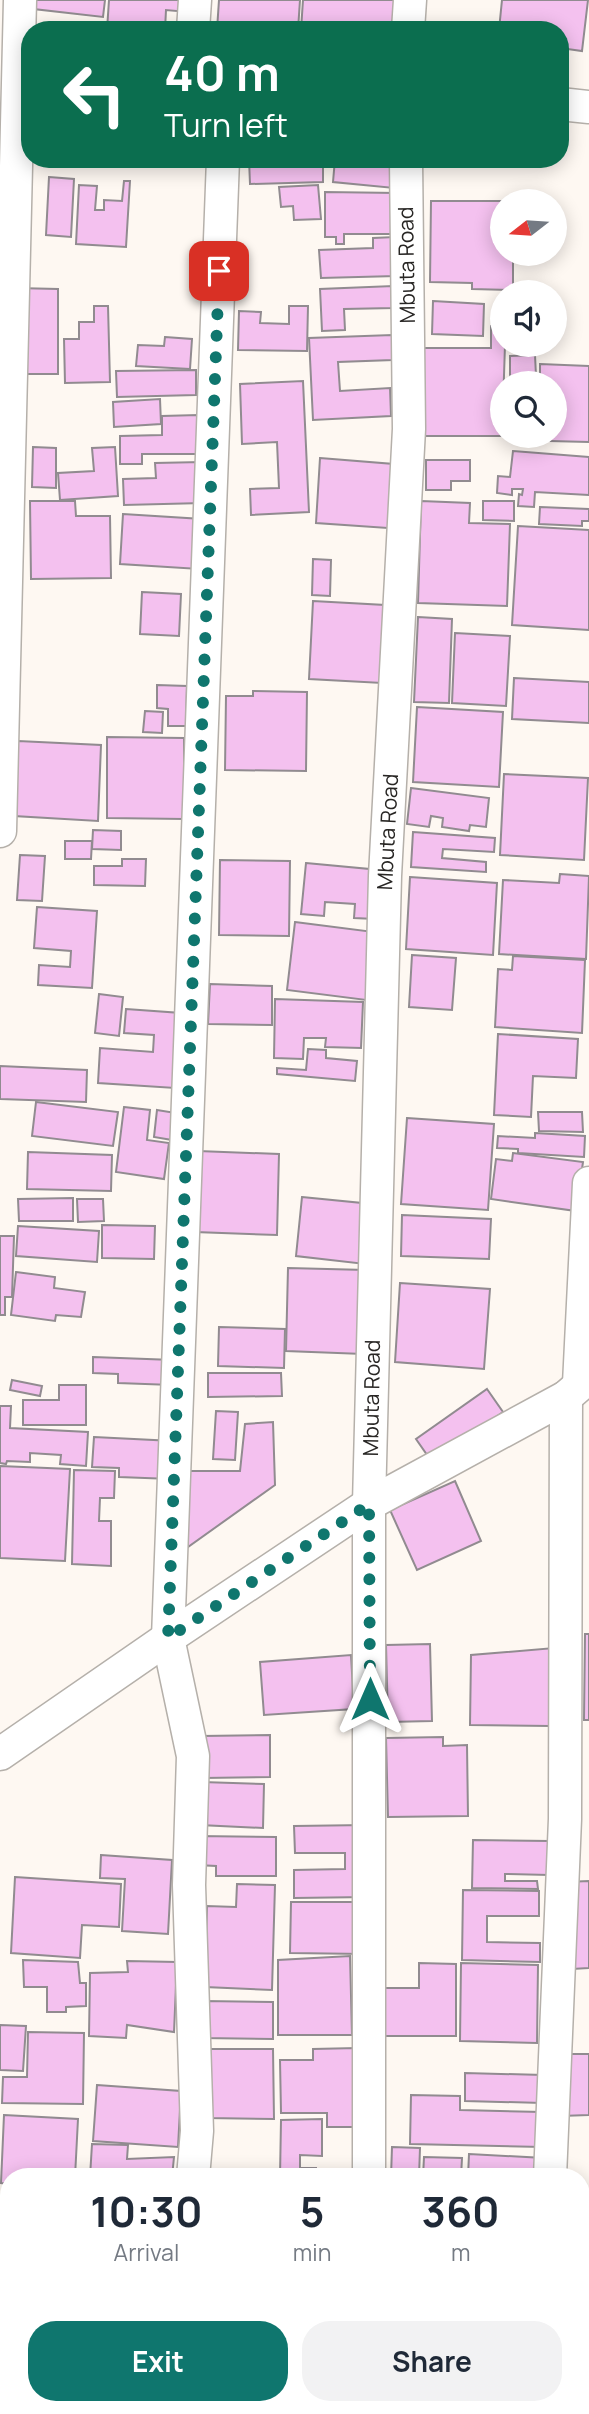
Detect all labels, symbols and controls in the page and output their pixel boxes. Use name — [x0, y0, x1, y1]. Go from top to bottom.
text: 40 m — [164, 39, 280, 106]
icon: left — [49, 49, 140, 140]
text: Turn left — [164, 103, 288, 147]
north arrow — [490, 189, 567, 266]
map controls — [490, 189, 567, 448]
street label: Mbuta Road — [391, 206, 421, 324]
pin — [189, 241, 249, 301]
icon: arrive — [200, 252, 238, 290]
button: sound — [490, 280, 567, 357]
button: search — [490, 371, 567, 448]
street label: Mbuta Road — [370, 773, 404, 891]
street label: Mbuta Road — [356, 1339, 386, 1457]
position arrow — [333, 1662, 407, 1736]
text: 10:30 — [90, 2182, 203, 2240]
text: 5 — [300, 2182, 324, 2240]
text: 360 — [422, 2182, 500, 2240]
text: Arrival — [114, 2236, 179, 2268]
text: min — [293, 2236, 331, 2268]
text: m — [451, 2236, 470, 2268]
button: Exit — [28, 2321, 288, 2401]
button: Share — [302, 2321, 562, 2401]

